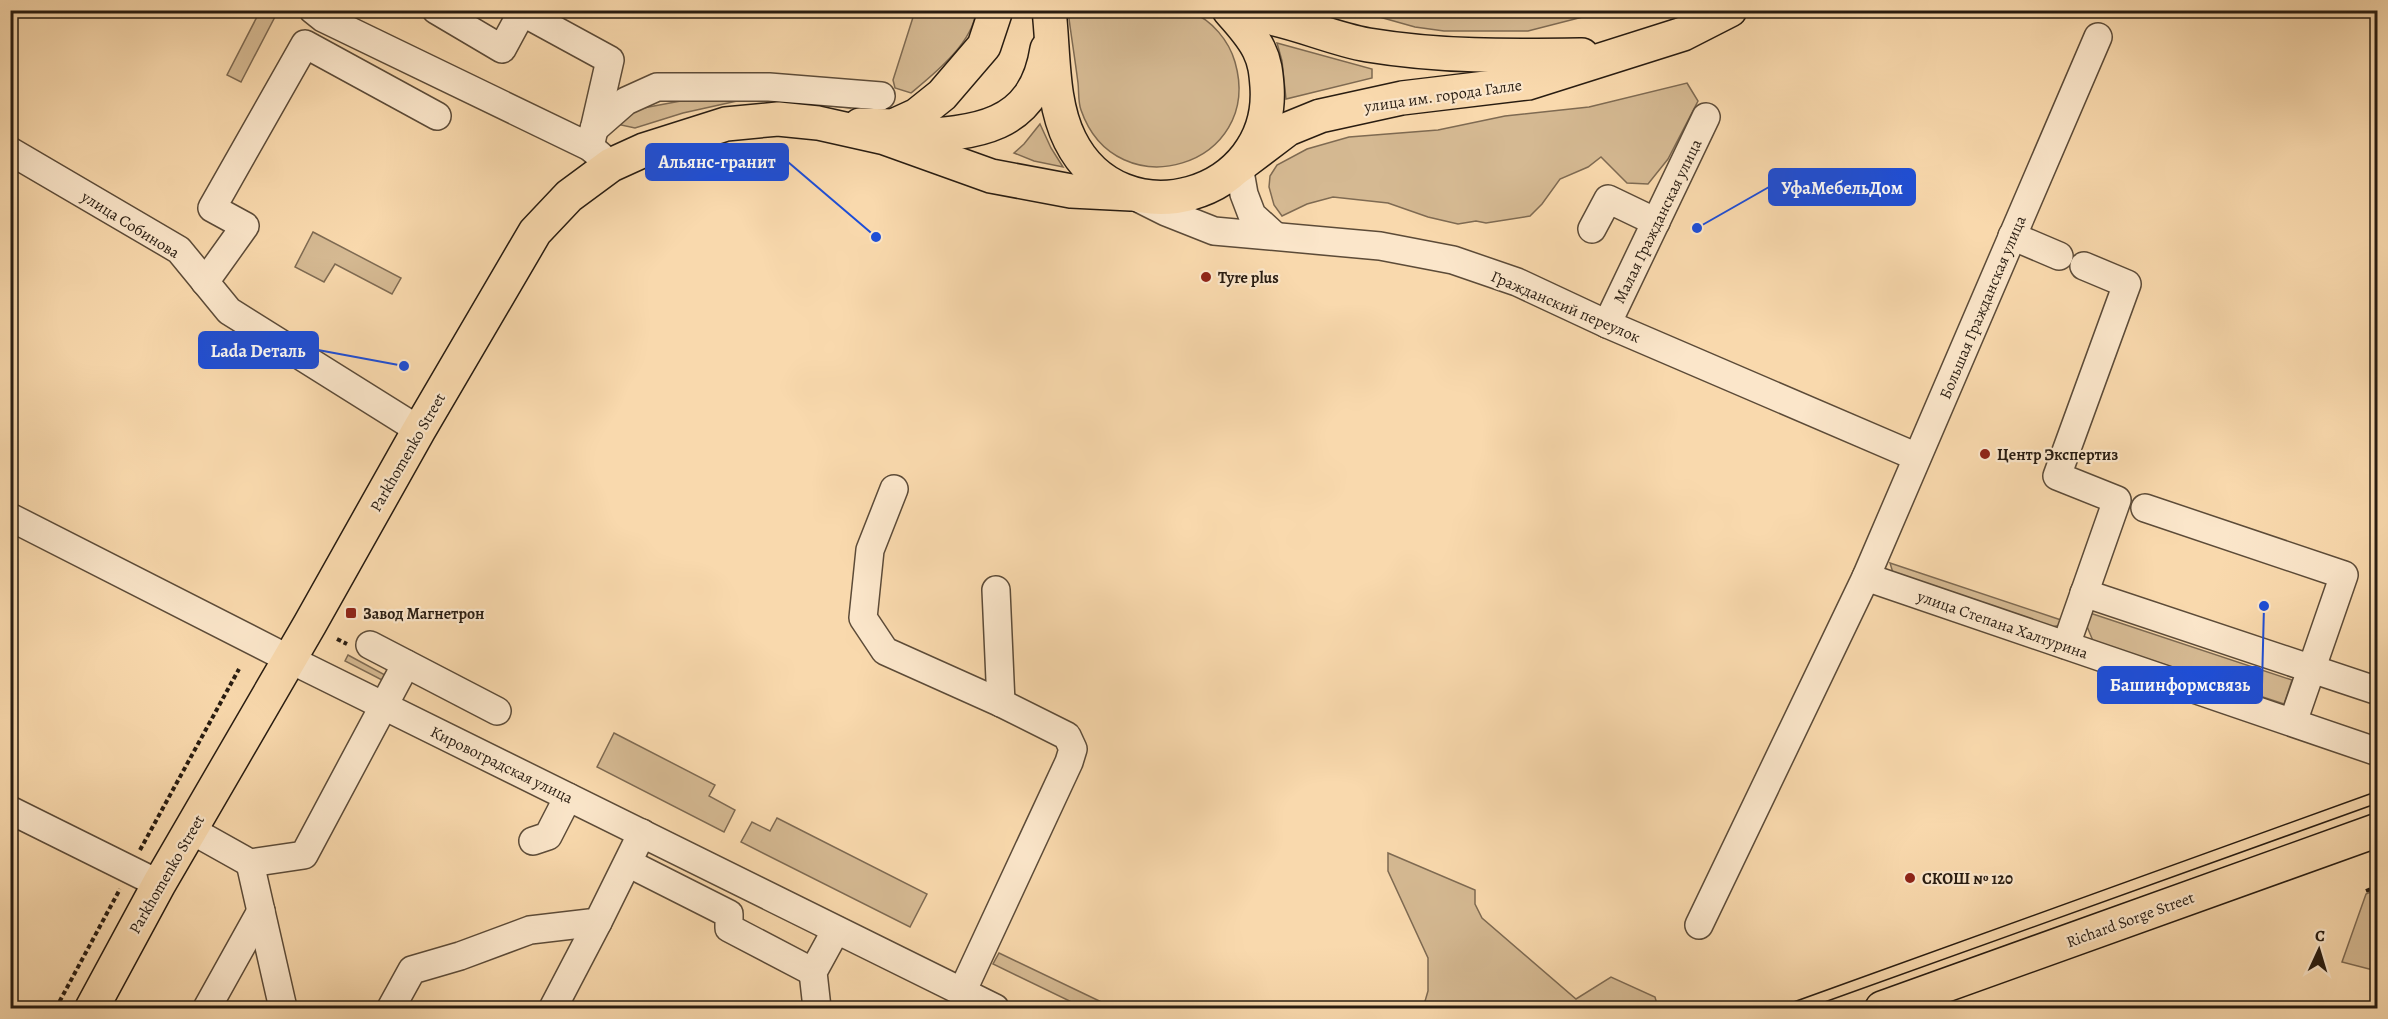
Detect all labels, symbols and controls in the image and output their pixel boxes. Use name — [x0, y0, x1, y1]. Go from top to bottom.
street label: улица им. города Галле — [1362, 74, 1523, 118]
street label: Малая Гражданская улица — [1608, 135, 1708, 307]
callout: Альянс-гранит — [646, 144, 788, 180]
text: Альянс-гранит — [657, 150, 776, 174]
callout: УфаМебельДом — [1769, 169, 1915, 205]
text: УфаМебельДом — [1781, 176, 1903, 200]
street label: улица Собинова — [76, 185, 184, 264]
street label: Большая Гражданская улица — [1934, 212, 2032, 403]
street label: Гражданский переулок — [1487, 265, 1644, 348]
place label: Tyre plus — [1218, 267, 1279, 289]
marker: Tyre plus — [1199, 270, 1213, 284]
callout: Lada Dеталь — [199, 332, 318, 368]
text: Lada Dеталь — [211, 339, 306, 363]
street label: Parkhomenko Street — [365, 389, 451, 516]
place label: Центр Экспертиз — [1997, 444, 2118, 466]
marker: Центр Экспертиз — [1978, 447, 1992, 461]
street label: улица Степана Халтурина — [1913, 585, 2092, 665]
place label: Завод Магнетрон — [363, 603, 484, 625]
marker: Завод Магнетрон — [344, 606, 358, 620]
callout: Башинформсвязь — [2098, 667, 2262, 703]
text: Башинформсвязь — [2110, 673, 2251, 697]
street label: Кировоградская улица — [427, 721, 577, 809]
street label: Parkhomenko Street — [124, 811, 210, 938]
place label: СКОШ № 120 — [1922, 868, 2013, 890]
marker: СКОШ № 120 — [1903, 871, 1917, 885]
street label: Richard Sorge Street — [2063, 887, 2197, 953]
north arrow — [2289, 920, 2349, 980]
text: С — [2314, 925, 2326, 947]

